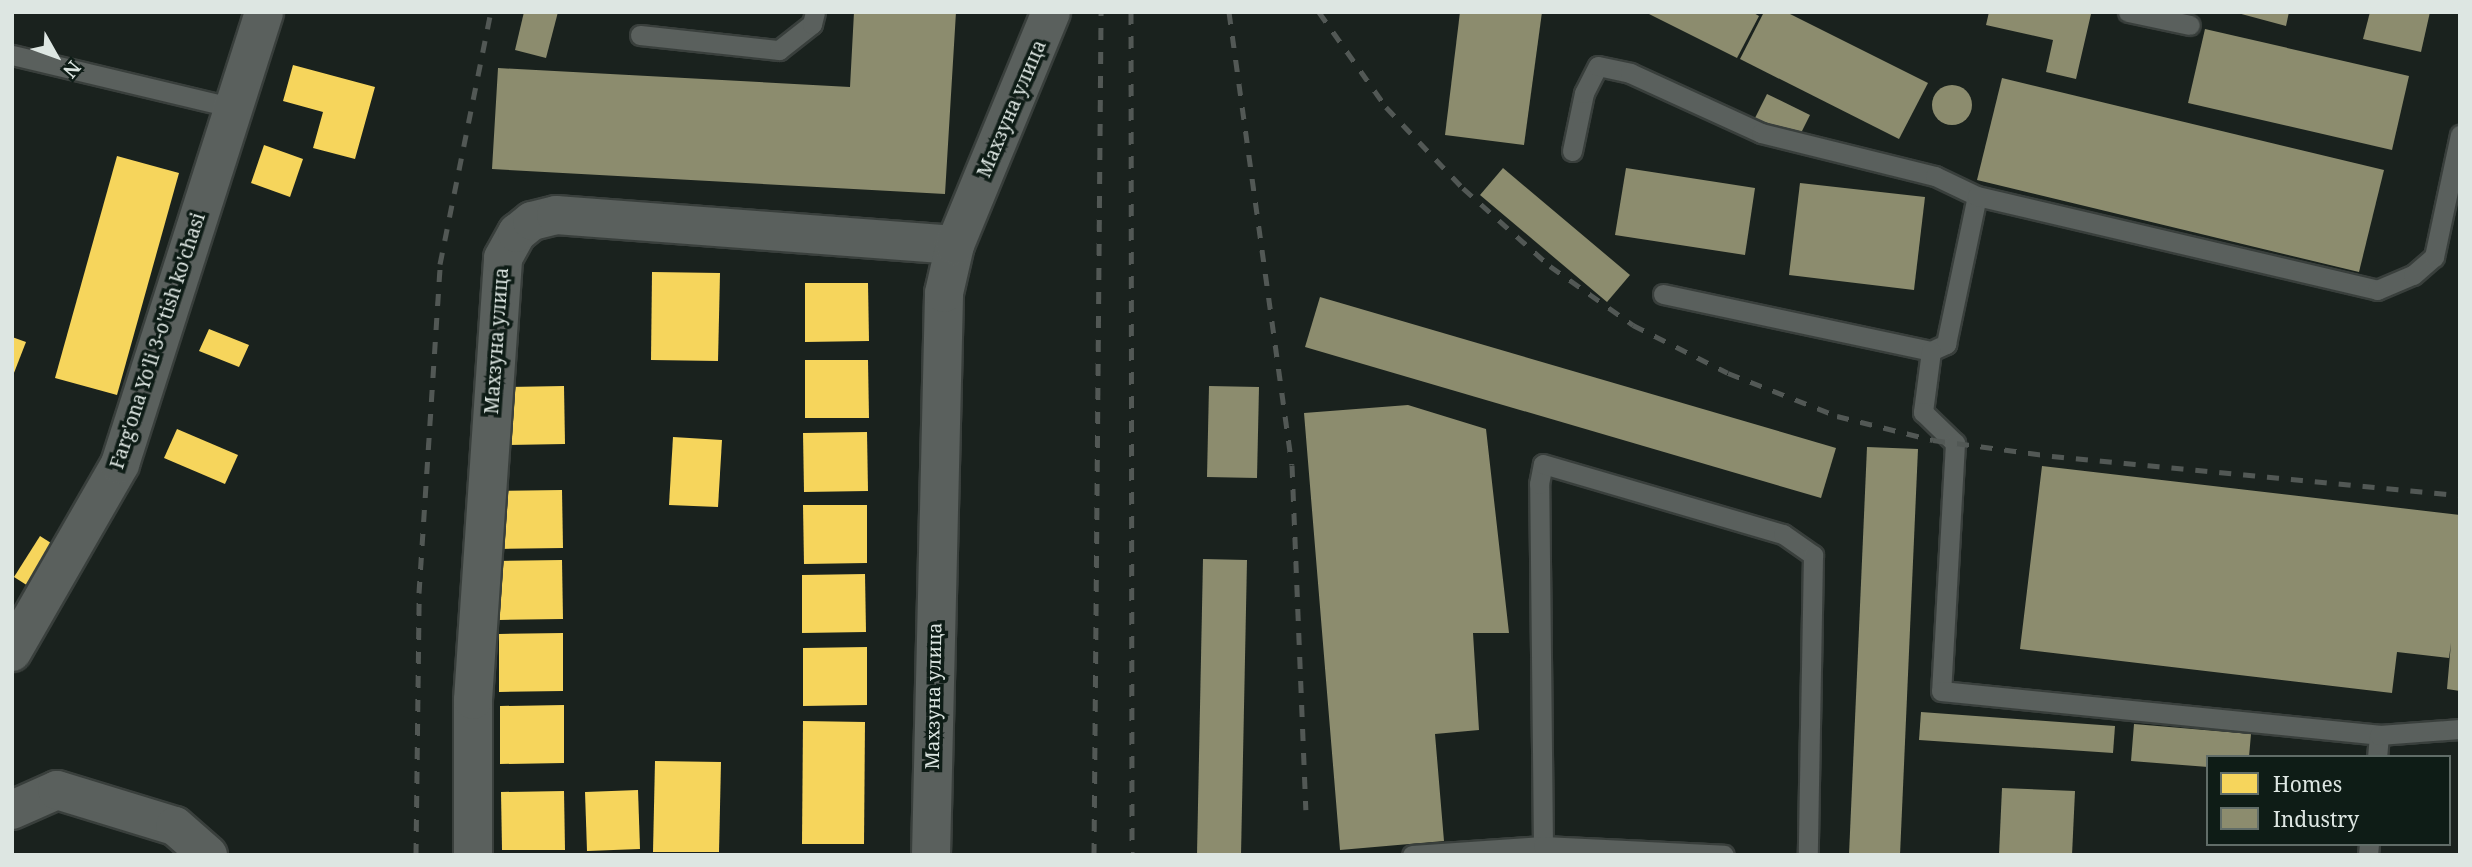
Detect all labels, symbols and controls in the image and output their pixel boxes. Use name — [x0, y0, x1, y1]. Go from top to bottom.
north arrow — [21, 21, 91, 91]
street label: Махзуна улица — [973, 37, 1051, 181]
text: N — [57, 55, 87, 84]
street label: Farg'ona Yo'li 3-o'tish ko'chasi — [106, 210, 210, 472]
street label: Махзуна улица — [481, 267, 513, 415]
street label: Махзуна улица — [921, 622, 947, 770]
legend — [2206, 755, 2451, 846]
text: Homes — [2273, 770, 2342, 798]
text: Industry — [2273, 805, 2359, 833]

